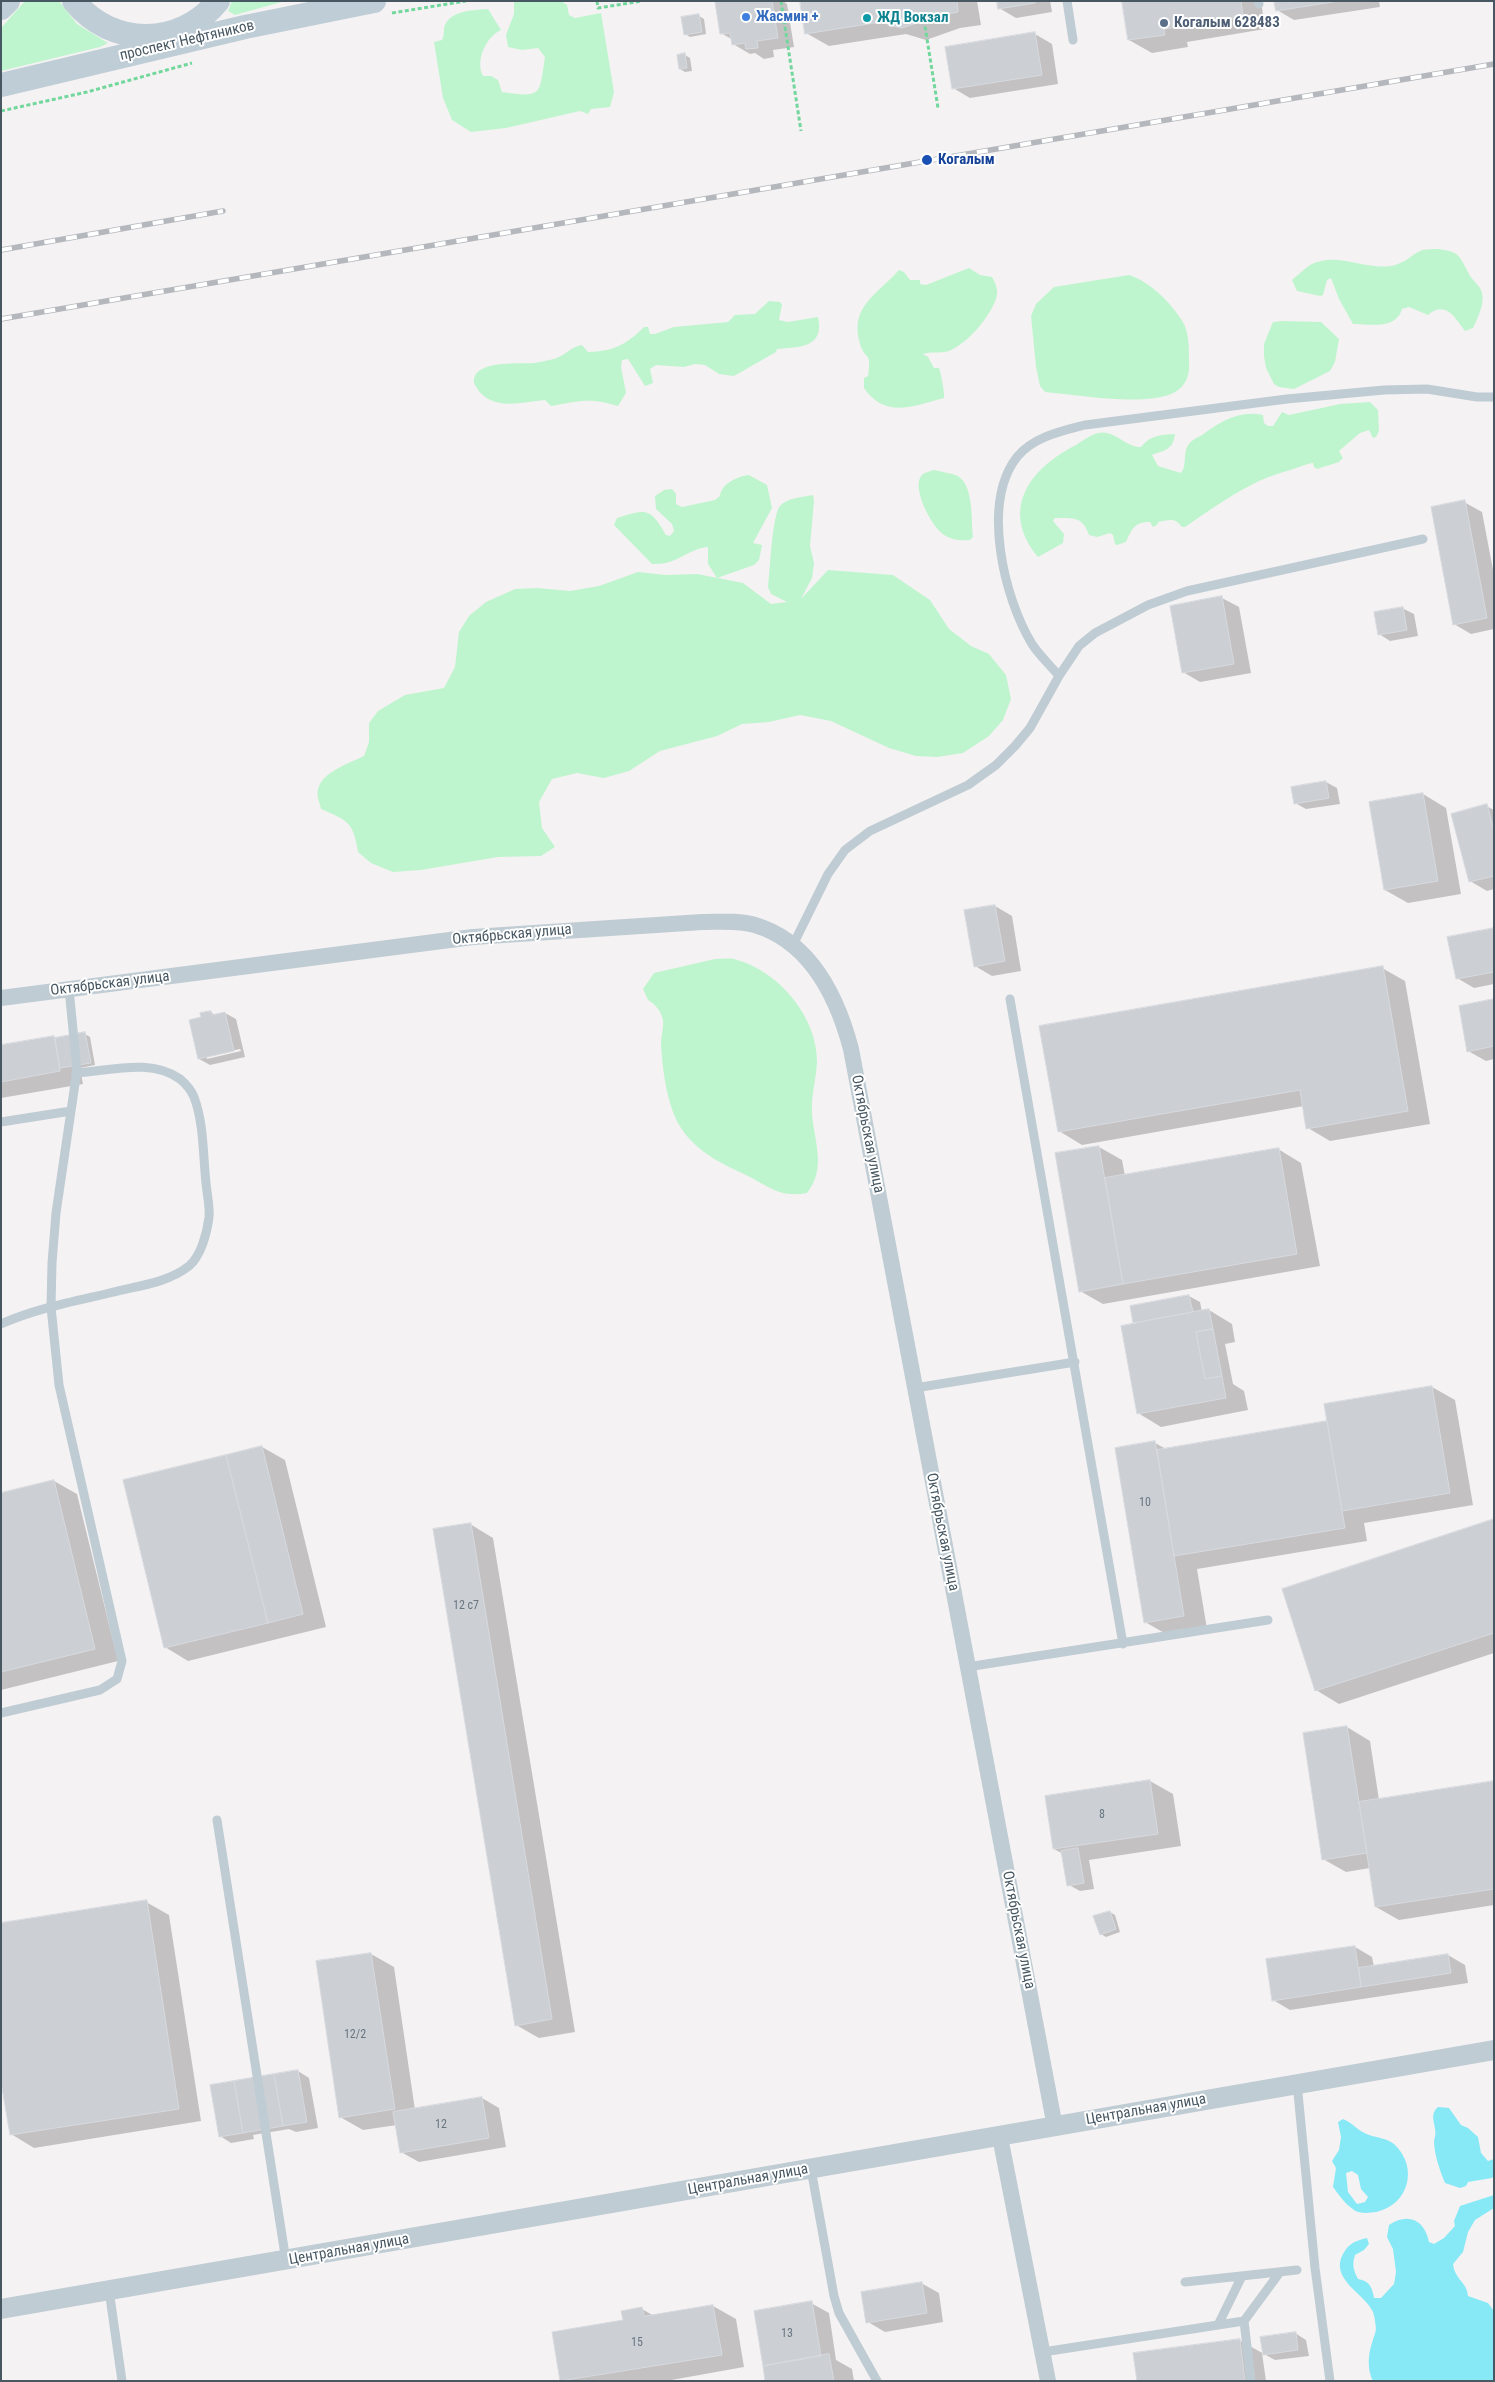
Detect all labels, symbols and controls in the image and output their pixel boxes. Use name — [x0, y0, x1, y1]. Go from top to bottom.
place label: Жасмин + — [756, 8, 819, 26]
place label: ЖД Вокзал — [877, 9, 948, 27]
marker: Жасмин + — [740, 11, 752, 23]
marker: ЖД Вокзал — [861, 12, 873, 24]
place label: Когалым 628483 — [1174, 14, 1280, 32]
street label: проспект Нефтяников — [118, 17, 256, 65]
marker: Когалым 628483 — [1158, 17, 1170, 29]
place label: Когалым — [938, 151, 995, 169]
marker: Когалым — [920, 153, 934, 167]
street label: Октябрьская улица — [452, 921, 572, 949]
street label: Октябрьская улица — [49, 968, 171, 1000]
street label: Октябрьская улица — [847, 1073, 887, 1195]
street label: Октябрьская улица — [922, 1471, 962, 1593]
house number: 10 — [1139, 1496, 1151, 1510]
house number: 12 с7 — [453, 1599, 479, 1613]
house number: 8 — [1099, 1808, 1105, 1822]
street label: Октябрьская улица — [998, 1869, 1038, 1991]
house number: 12/2 — [344, 2028, 366, 2042]
street label: Центральная улица — [1084, 2091, 1208, 2129]
house number: 12 — [435, 2118, 447, 2132]
street label: Центральная улица — [686, 2161, 810, 2199]
street label: Центральная улица — [287, 2231, 411, 2269]
house number: 13 — [781, 2327, 793, 2341]
house number: 15 — [631, 2336, 643, 2350]

